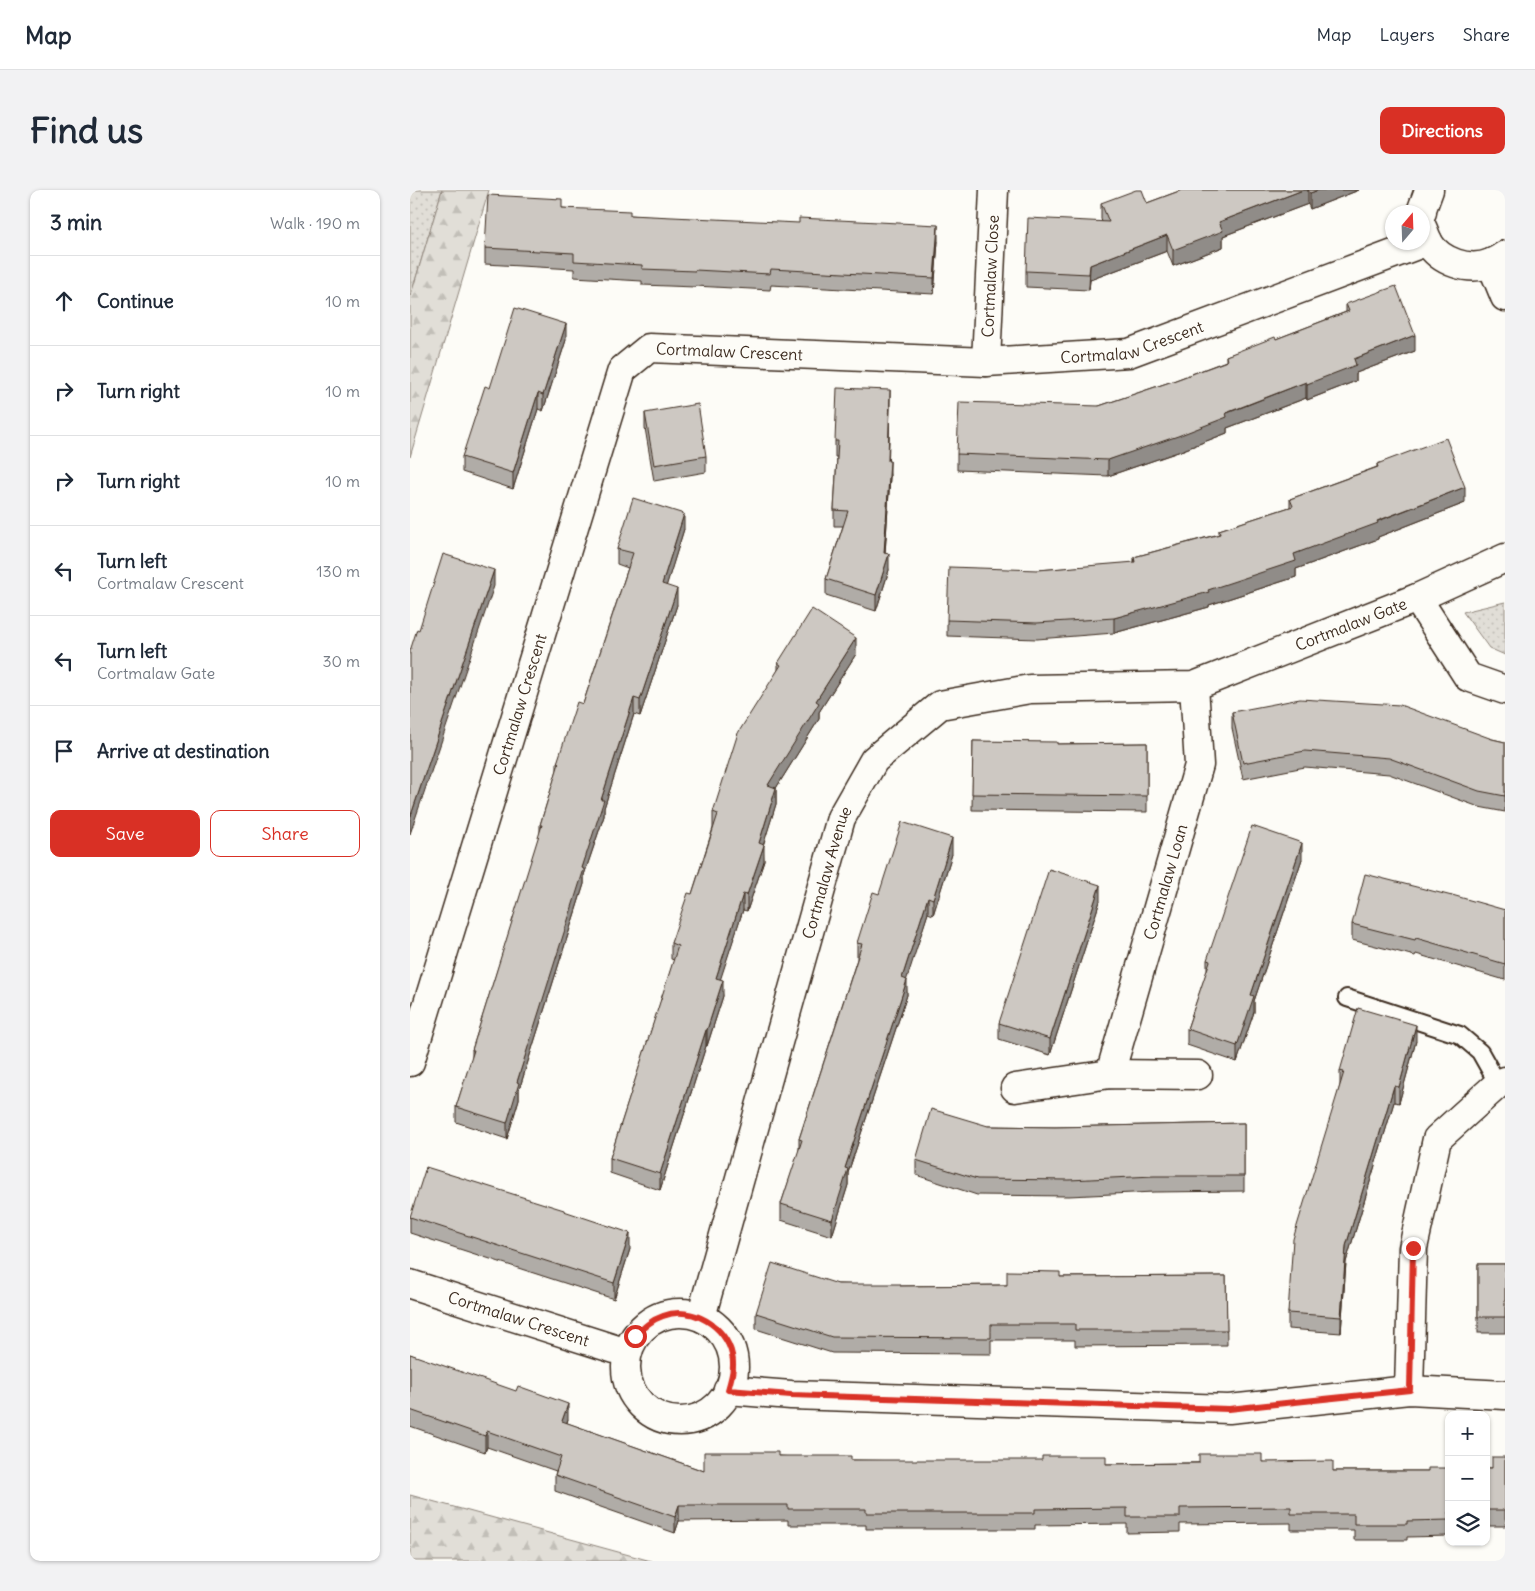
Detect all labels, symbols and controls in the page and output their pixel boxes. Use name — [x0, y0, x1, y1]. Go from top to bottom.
text: Map — [25, 20, 72, 50]
text: Map — [1316, 23, 1351, 46]
text: Layers — [1379, 23, 1435, 46]
text: Share — [1463, 23, 1510, 46]
button: Directions — [1380, 107, 1505, 154]
text: Find us — [30, 108, 143, 152]
north arrow — [1385, 205, 1430, 250]
text: 3 min — [50, 209, 102, 236]
text: Walk · 190 m — [270, 213, 360, 233]
street label: Cortmalaw Close — [977, 214, 1003, 338]
icon: ahead — [50, 287, 78, 315]
text: Continue — [97, 289, 174, 313]
text: 10 m — [325, 291, 360, 311]
street label: Cortmalaw Crescent — [1060, 316, 1206, 367]
street label: Cortmalaw Crescent — [655, 338, 804, 364]
icon: right — [50, 377, 78, 405]
text: Turn right — [97, 379, 180, 403]
text: 10 m — [325, 381, 360, 401]
icon: right — [50, 467, 78, 495]
text: Turn right — [97, 469, 180, 493]
text: 10 m — [325, 471, 360, 491]
text: Turn left — [97, 549, 167, 573]
icon: left — [50, 557, 78, 585]
text: 130 m — [316, 561, 360, 581]
text: Cortmalaw Crescent — [97, 573, 244, 593]
street label: Cortmalaw Gate — [1292, 593, 1410, 655]
street label: Cortmalaw Crescent — [488, 631, 551, 778]
text: Turn left — [97, 639, 167, 663]
icon: left — [50, 647, 78, 675]
text: 30 m — [323, 651, 360, 671]
text: Cortmalaw Gate — [97, 663, 215, 683]
icon: arrive — [50, 737, 78, 765]
text: Arrive at destination — [97, 739, 270, 763]
street label: Cortmalaw Avenue — [798, 802, 856, 941]
button: Save — [50, 810, 200, 857]
button: Share — [210, 810, 360, 857]
street label: Cortmalaw Loan — [1139, 822, 1192, 942]
route end — [1402, 1237, 1425, 1260]
street label: Cortmalaw Crescent — [446, 1287, 592, 1351]
route start — [624, 1325, 647, 1348]
map controls — [1445, 1411, 1490, 1546]
button: + — [1445, 1411, 1490, 1456]
button: − — [1445, 1456, 1490, 1501]
button: layers — [1445, 1501, 1490, 1546]

